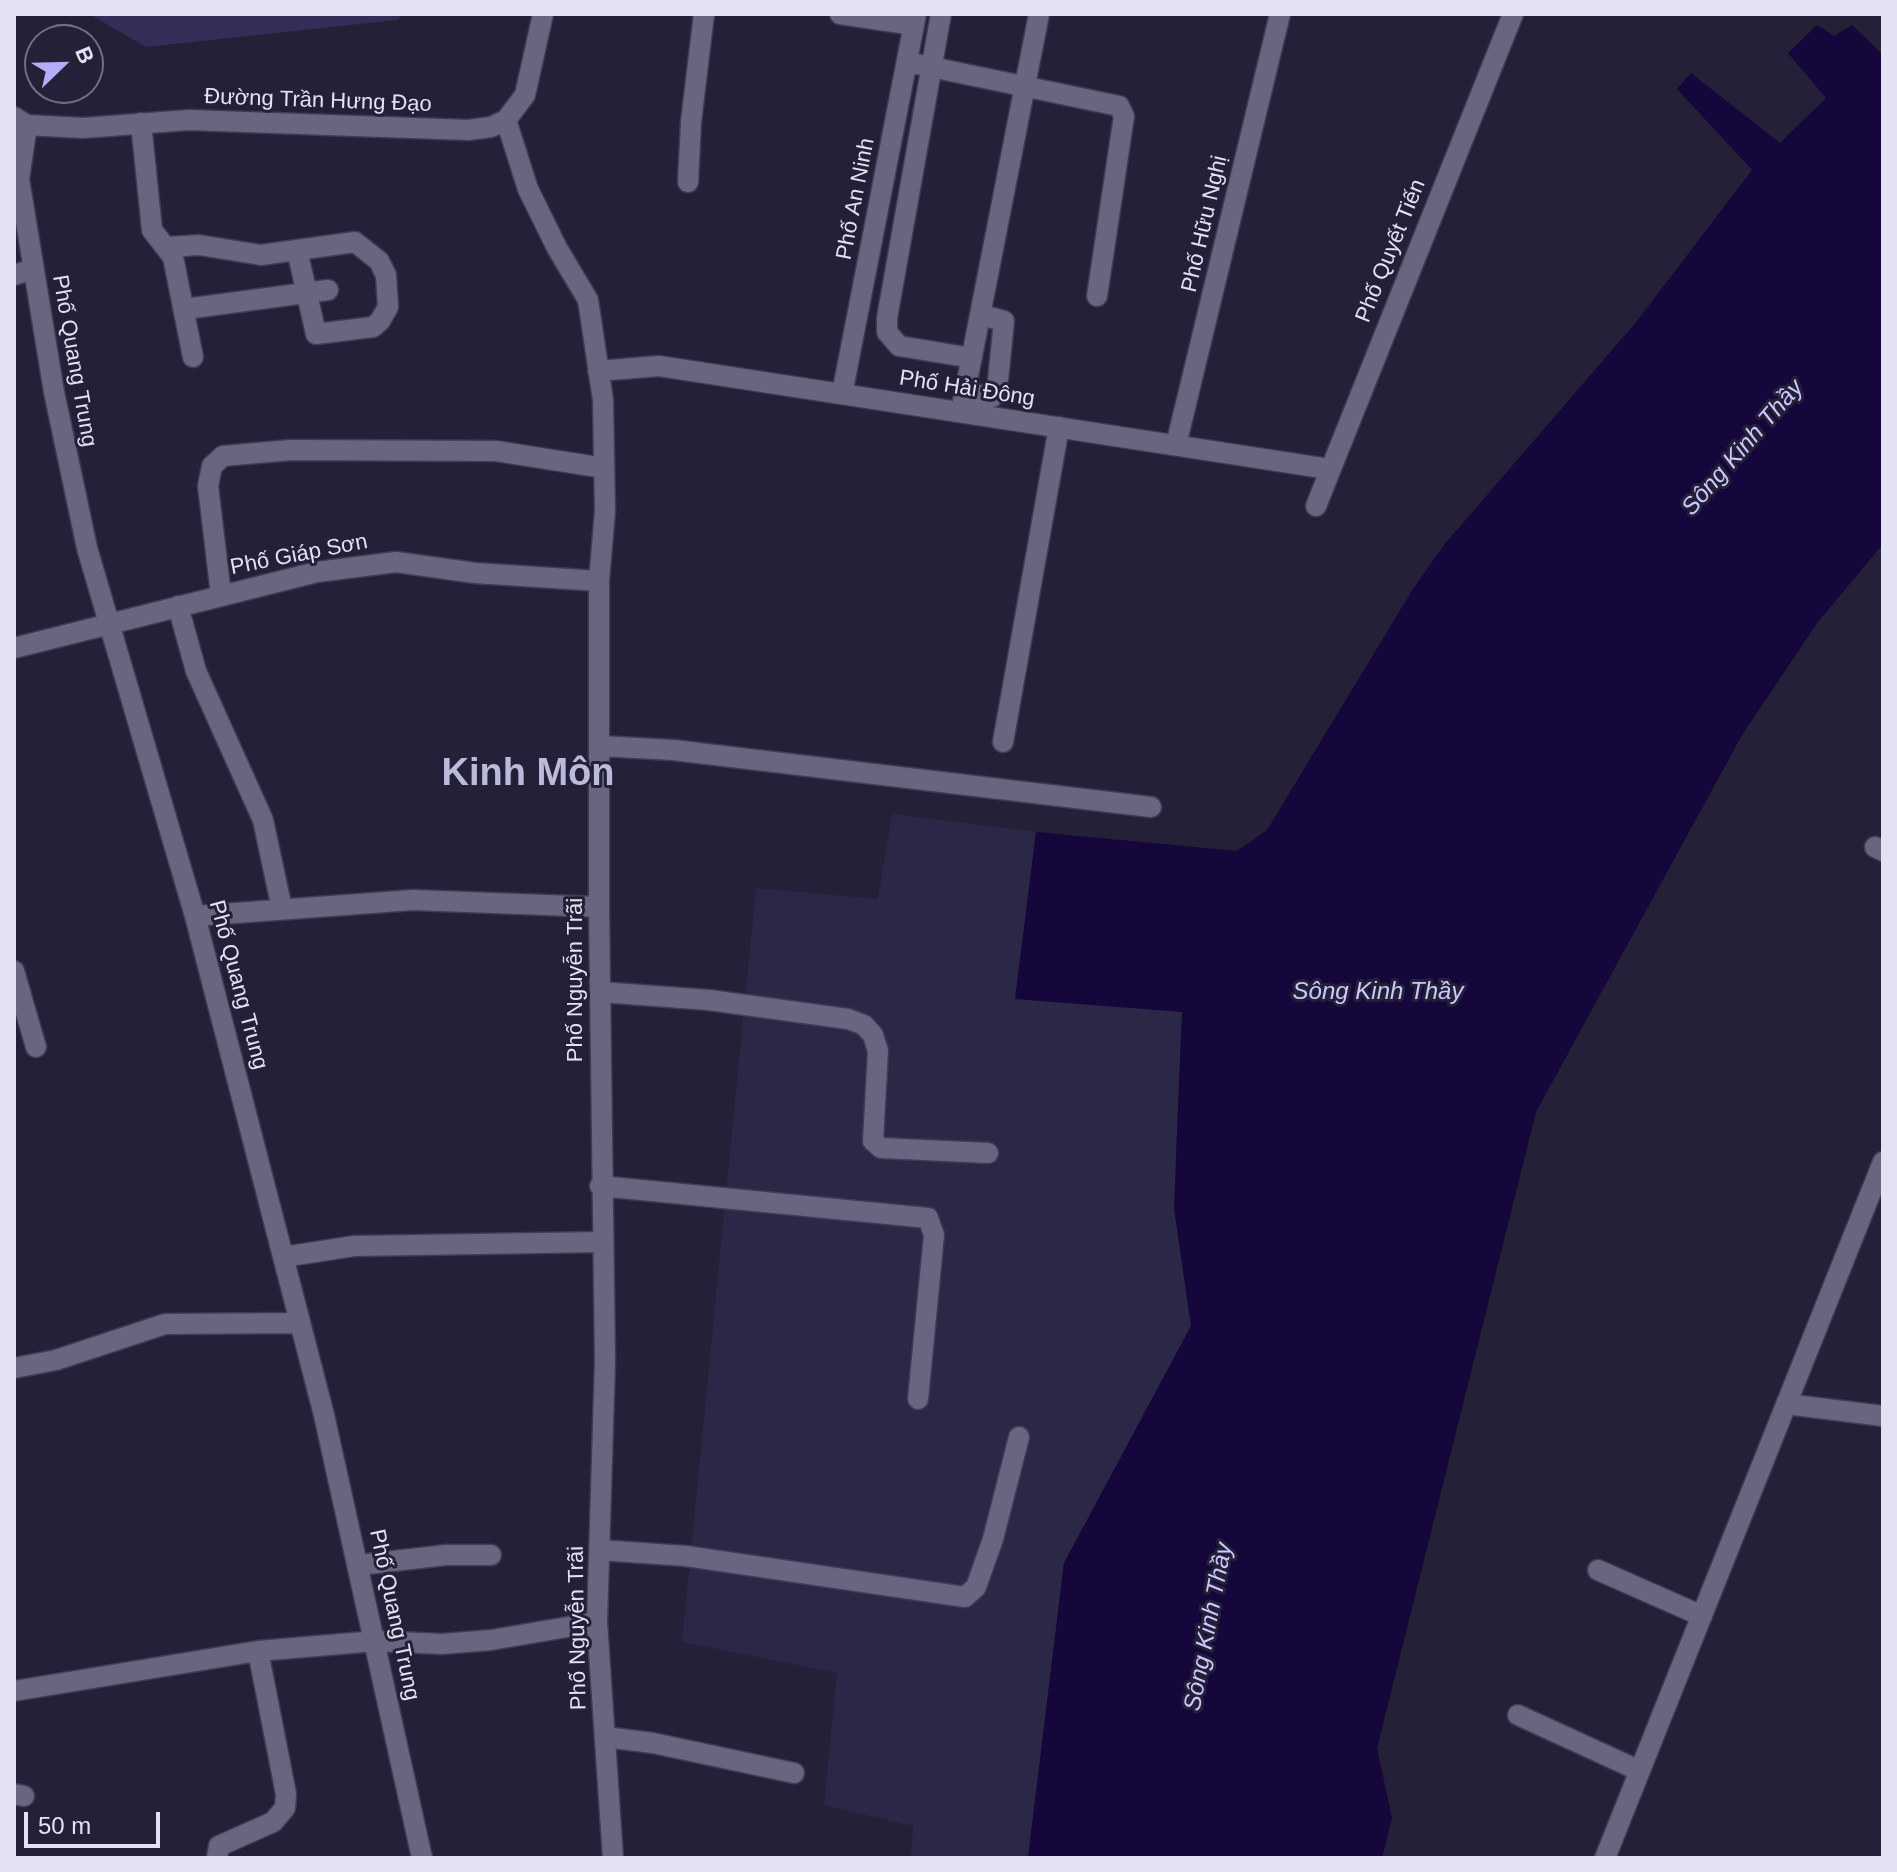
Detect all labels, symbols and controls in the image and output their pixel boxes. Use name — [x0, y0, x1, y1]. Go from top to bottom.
north arrow — [24, 24, 104, 104]
text: B — [70, 43, 99, 67]
street label: Đường Trần Hưng Đạo — [204, 84, 432, 118]
street label: Phố An Ninh — [831, 136, 881, 262]
street label: Phố Hữu Nghị — [1176, 153, 1234, 295]
street label: Phố Quyết Tiến — [1350, 176, 1432, 326]
street label: Phố Quang Trung — [46, 273, 102, 449]
street label: Phố Hải Đông — [897, 365, 1037, 413]
water label: Sông Kinh Thầy — [1676, 374, 1810, 522]
street label: Phố Giáp Sơn — [228, 529, 370, 581]
district label: Kinh Môn — [441, 752, 615, 798]
street label: Phố Quang Trung — [203, 898, 273, 1072]
street label: Phố Nguyễn Trãi — [563, 898, 589, 1062]
water label: Sông Kinh Thầy — [1293, 978, 1463, 1006]
street label: Phố Quang Trung — [363, 1527, 425, 1703]
water label: Sông Kinh Thầy — [1179, 1540, 1239, 1714]
street label: Phố Nguyễn Trãi — [563, 1546, 593, 1710]
scale bar — [28, 1796, 164, 1846]
text: 50 m — [38, 1812, 91, 1839]

